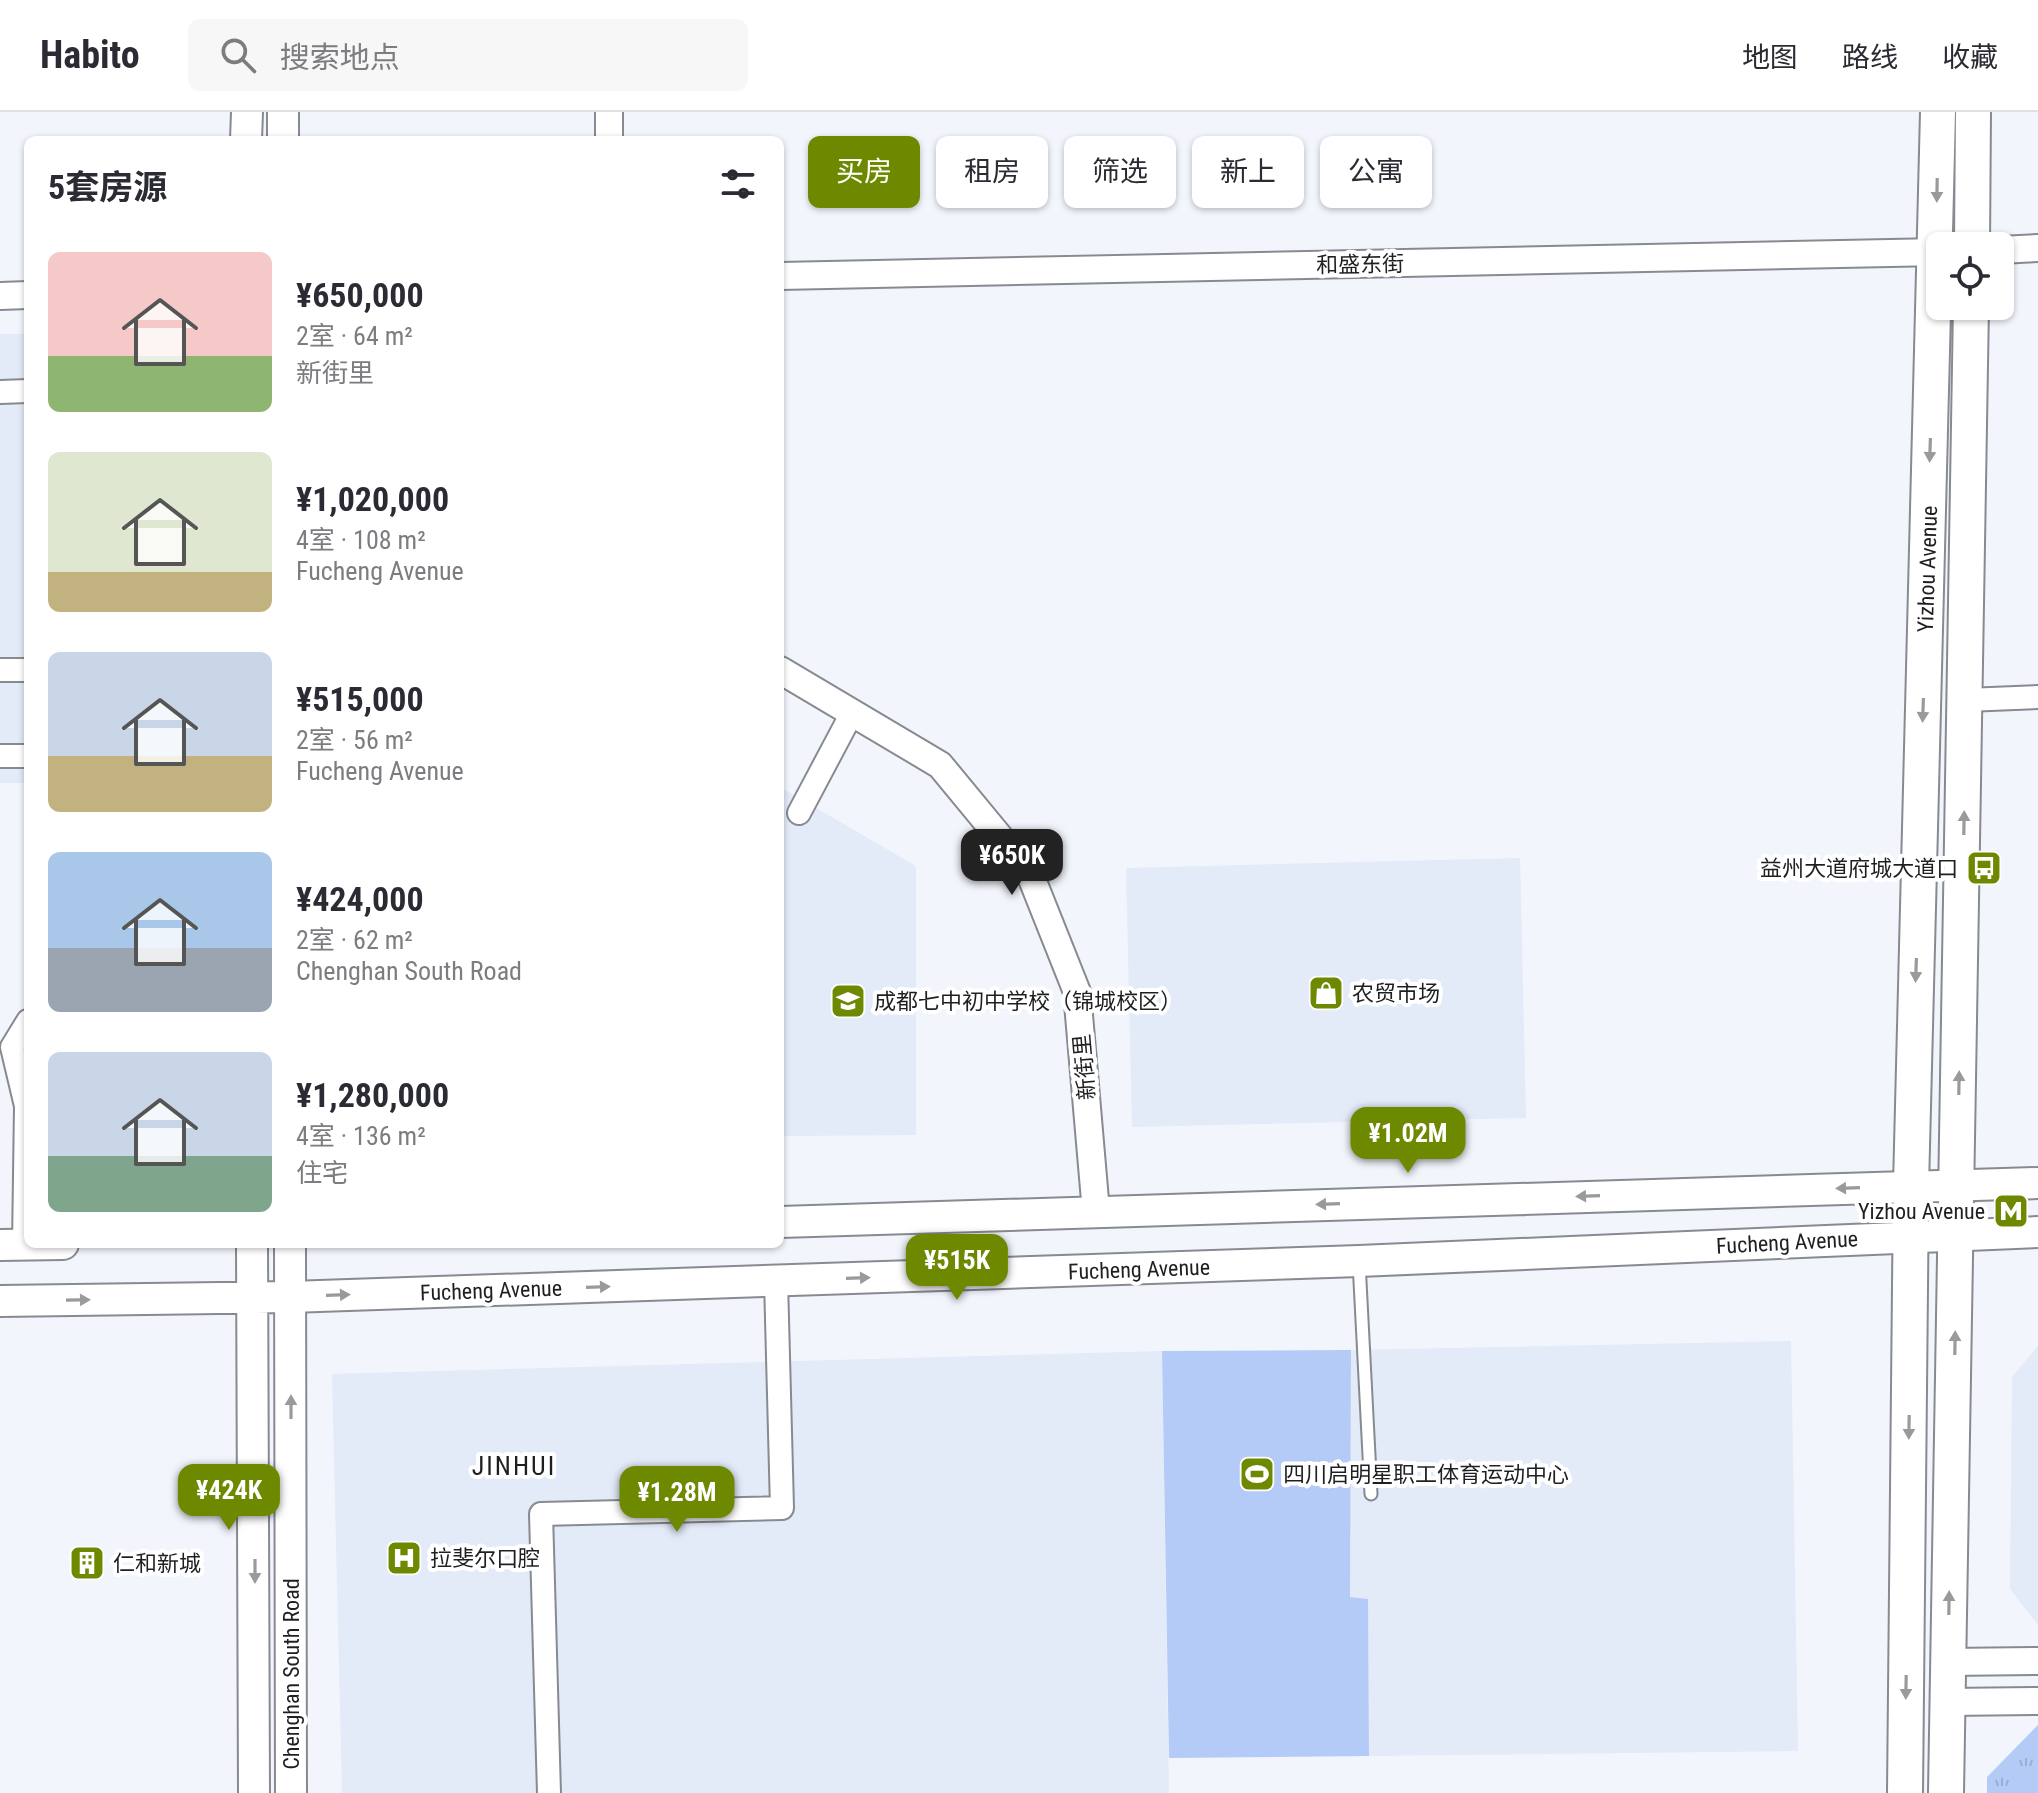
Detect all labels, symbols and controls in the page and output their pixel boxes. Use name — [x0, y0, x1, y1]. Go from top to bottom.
search box — [188, 19, 748, 91]
text: Habito — [40, 33, 140, 77]
icon: search — [216, 33, 260, 77]
text: 搜索地点 — [280, 40, 400, 75]
text: 地图 — [1742, 41, 1798, 74]
text: 路线 — [1842, 41, 1898, 74]
text: 收藏 — [1942, 41, 1998, 74]
chip: 买房 — [808, 136, 920, 208]
chip: 租房 — [936, 136, 1048, 208]
chip: 筛选 — [1064, 136, 1176, 208]
chip: 新上 — [1192, 136, 1304, 208]
chip: 公寓 — [1320, 136, 1432, 208]
icon: filters — [716, 162, 760, 206]
text: 5套房源 — [48, 167, 167, 207]
one-way arrow — [1930, 178, 1943, 203]
map controls — [1926, 232, 2014, 320]
button: locate — [1926, 232, 2014, 320]
street label: 和盛东街 — [1316, 251, 1404, 278]
text: ¥650,000 — [296, 275, 424, 315]
icon: home — [112, 284, 208, 380]
text: 2室 · 64 m² — [296, 321, 413, 351]
text: 新街里 — [296, 358, 374, 388]
one-way arrow — [1924, 438, 1936, 463]
text: ¥1,020,000 — [296, 479, 449, 519]
icon: home — [112, 484, 208, 580]
street label: Yizhou Avenue — [1913, 505, 1942, 633]
text: 4室 · 108 m² — [296, 525, 426, 555]
text: Fucheng Avenue — [296, 556, 464, 586]
text: ¥515,000 — [296, 679, 424, 719]
icon: home — [112, 684, 208, 780]
one-way arrow — [1917, 698, 1930, 723]
text: 2室 · 56 m² — [296, 725, 413, 755]
text: Fucheng Avenue — [296, 756, 464, 786]
one-way arrow — [1957, 810, 1970, 835]
pin: ¥650K — [956, 829, 1068, 897]
text: ¥650K — [979, 840, 1045, 870]
bus stop icon: 益州大道府城大道口 — [1965, 849, 2003, 887]
place label: 益州大道府城大道口 — [1760, 856, 1958, 881]
text: ¥424,000 — [296, 879, 424, 919]
icon: home — [112, 884, 208, 980]
text: 2室 · 62 m² — [296, 925, 413, 955]
text: Chenghan South Road — [296, 956, 522, 986]
one-way arrow — [1910, 958, 1923, 983]
shop icon: 农贸市场 — [1307, 974, 1345, 1012]
place label: 农贸市场 — [1352, 981, 1440, 1006]
school or university icon: 成都七中初中学校（锦城校区） — [829, 982, 867, 1020]
place label: 成都七中初中学校（锦城校区） — [874, 989, 1182, 1014]
street label: 新街里 — [1069, 1033, 1100, 1101]
one-way arrow — [1952, 1070, 1965, 1095]
text: ¥1,280,000 — [296, 1075, 449, 1115]
icon: home — [112, 1084, 208, 1180]
pin: ¥1.02M — [1343, 1107, 1473, 1175]
text: ¥1.02M — [1368, 1118, 1448, 1148]
text: 4室 · 136 m² — [296, 1121, 426, 1151]
text: 住宅 — [296, 1158, 348, 1188]
one-way arrow — [1835, 1182, 1860, 1194]
one-way arrow — [1575, 1190, 1600, 1203]
metro station icon: Yizhou Avenue — [1992, 1192, 2030, 1230]
one-way arrow — [1315, 1198, 1340, 1211]
place label: Yizhou Avenue — [1858, 1199, 1985, 1224]
street label: Fucheng Avenue — [1715, 1226, 1859, 1259]
pin: ¥515K — [901, 1234, 1013, 1302]
text: ¥515K — [924, 1245, 990, 1275]
street label: Fucheng Avenue — [1068, 1255, 1210, 1284]
one-way arrow — [846, 1272, 871, 1285]
street label: Fucheng Avenue — [420, 1276, 562, 1305]
one-way arrow — [586, 1280, 611, 1293]
one-way arrow — [326, 1289, 351, 1301]
one-way arrow — [66, 1294, 91, 1306]
one-way arrow — [1949, 1330, 1961, 1355]
one-way arrow — [285, 1394, 297, 1419]
one-way arrow — [1903, 1415, 1915, 1440]
district label: JINHUI — [472, 1451, 556, 1481]
sports icon: 四川启明星职工体育运动中心 — [1238, 1455, 1276, 1493]
place label: 四川启明星职工体育运动中心 — [1283, 1462, 1569, 1487]
pin: ¥424K — [173, 1464, 285, 1532]
pin: ¥1.28M — [612, 1466, 742, 1534]
text: ¥424K — [196, 1475, 262, 1505]
text: ¥1.28M — [637, 1477, 717, 1507]
hospital icon: 拉斐尔口腔 — [385, 1539, 423, 1577]
building icon: 仁和新城 — [68, 1544, 106, 1582]
place label: 拉斐尔口腔 — [430, 1546, 540, 1571]
place label: 仁和新城 — [113, 1551, 201, 1576]
one-way arrow — [249, 1559, 261, 1584]
street label: Chenghan South Road — [279, 1578, 304, 1770]
one-way arrow — [1943, 1590, 1956, 1615]
one-way arrow — [1900, 1675, 1912, 1700]

